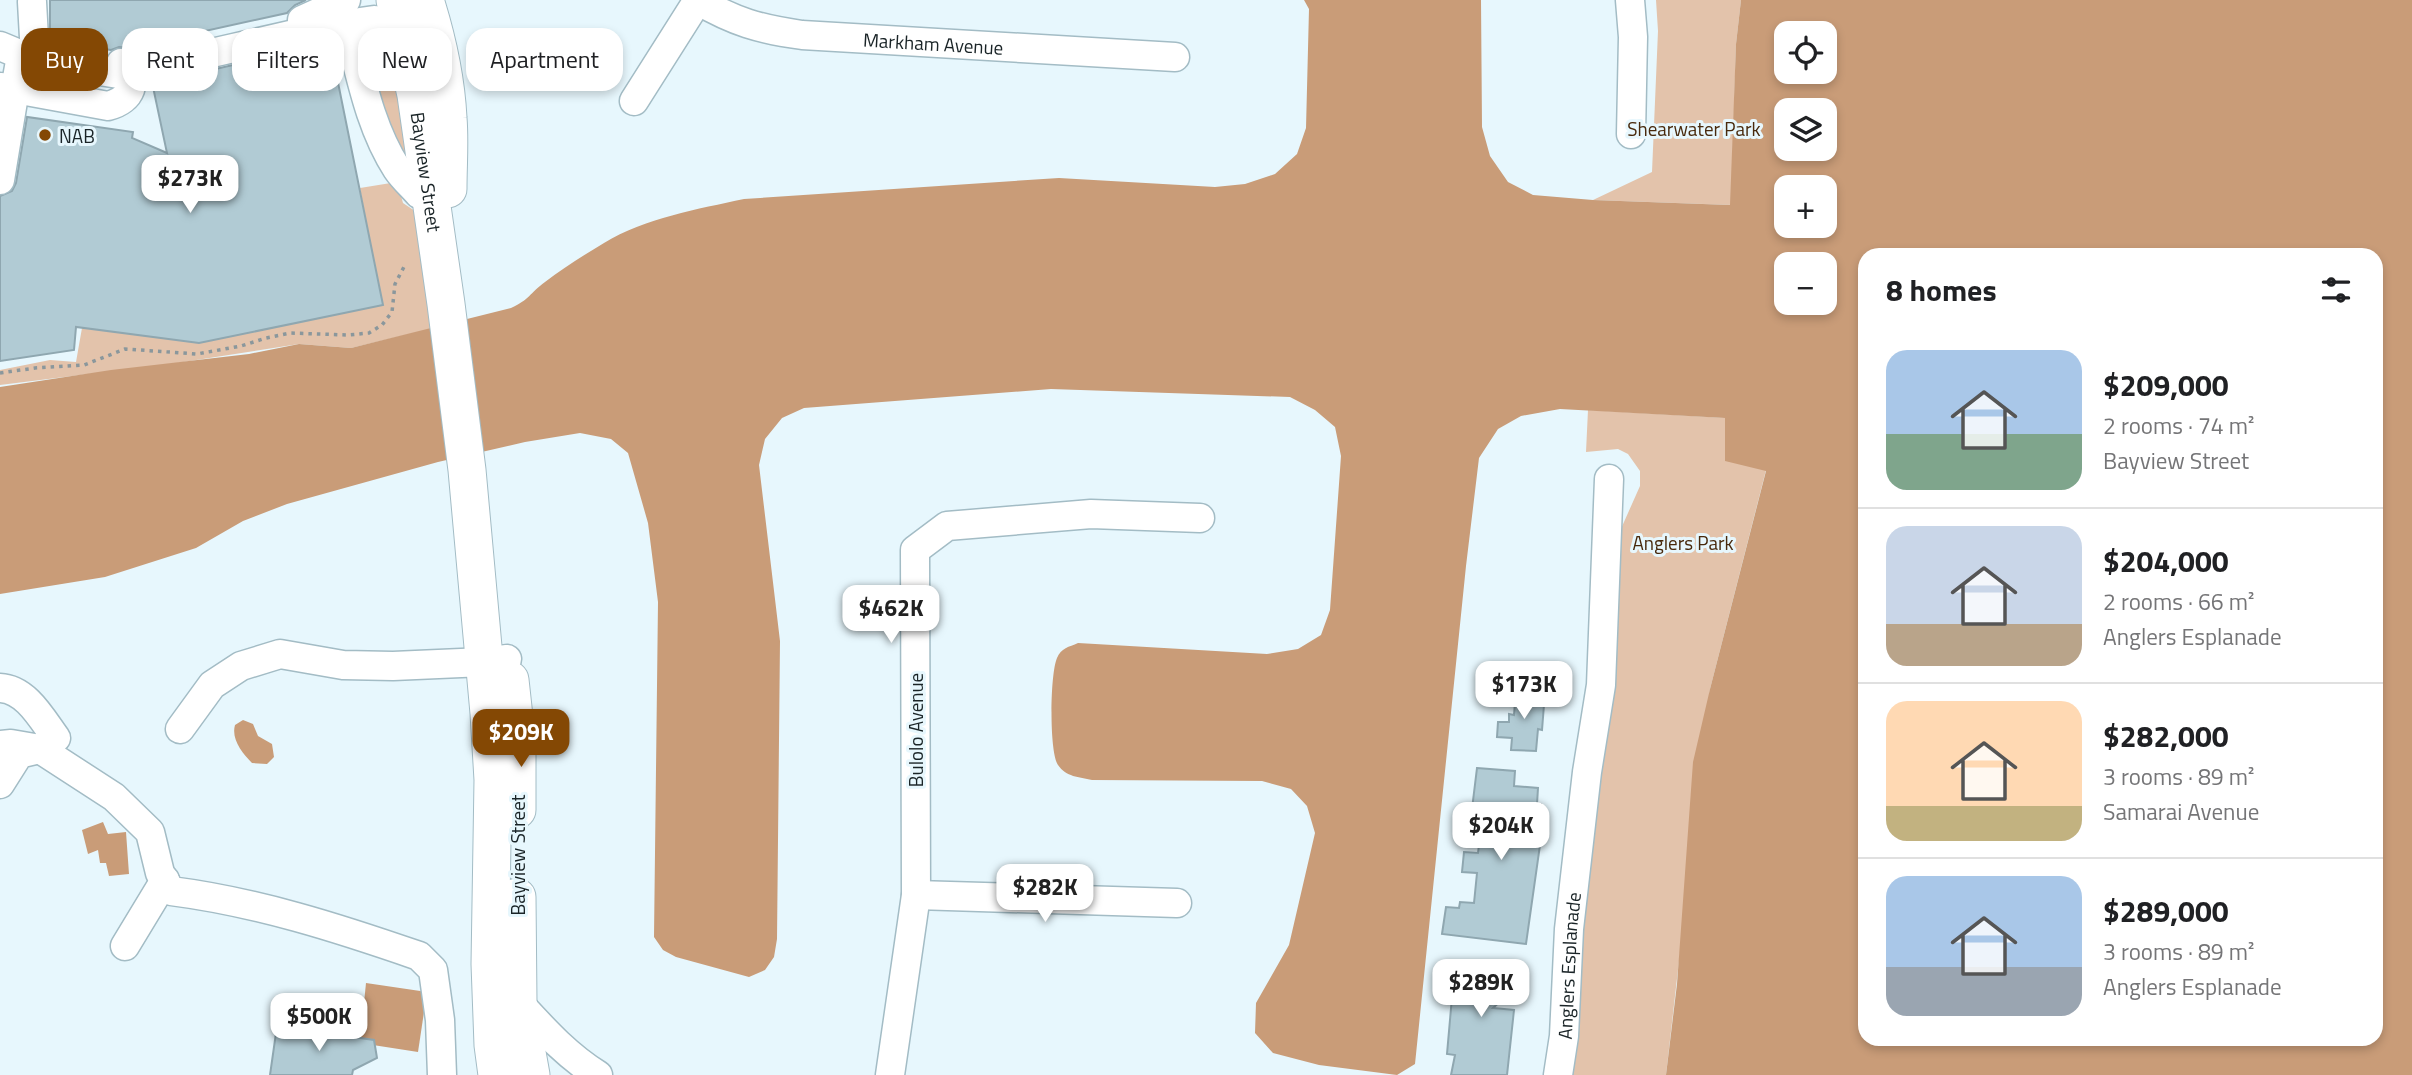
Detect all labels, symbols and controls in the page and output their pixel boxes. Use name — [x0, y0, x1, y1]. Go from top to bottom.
map controls — [1774, 21, 1837, 315]
button: locate — [1774, 21, 1837, 84]
street label: Markham Avenue — [862, 24, 1004, 61]
chip: Buy — [21, 28, 108, 91]
chip: Rent — [122, 28, 218, 91]
chip: Filters — [232, 28, 344, 91]
chip: New — [358, 28, 452, 91]
chip: Apartment — [466, 28, 623, 91]
button: layers — [1774, 98, 1837, 161]
street label: Bayview Street — [404, 110, 450, 234]
park label: Shearwater Park — [1627, 114, 1761, 143]
place label: NAB — [59, 121, 95, 150]
marker: NAB — [37, 127, 53, 143]
pin: $273K — [141, 156, 239, 215]
text: $273K — [157, 160, 223, 195]
button: + — [1774, 175, 1837, 238]
button: − — [1774, 252, 1837, 315]
text: 8 homes — [1886, 267, 1997, 313]
icon: filters — [2317, 271, 2355, 309]
text: $209,000 — [2103, 362, 2229, 408]
icon: home — [1942, 378, 2026, 462]
text: 2 rooms · 74 m² — [2103, 408, 2254, 443]
text: Bayview Street — [2103, 443, 2249, 478]
park label: Anglers Park — [1632, 528, 1734, 557]
text: $204,000 — [2103, 538, 2229, 584]
icon: home — [1942, 554, 2026, 638]
text: 2 rooms · 66 m² — [2103, 584, 2254, 619]
pin: $462K — [842, 586, 940, 645]
text: $462K — [858, 590, 924, 625]
text: Anglers Esplanade — [2103, 619, 2282, 654]
pin: $173K — [1475, 662, 1573, 721]
text: $173K — [1491, 666, 1557, 701]
street label: Bulolo Avenue — [901, 673, 930, 787]
pin: $209K — [472, 710, 570, 769]
text: $282,000 — [2103, 713, 2229, 759]
text: $209K — [488, 714, 554, 749]
icon: home — [1942, 729, 2026, 813]
text: 3 rooms · 89 m² — [2103, 759, 2254, 794]
street label: Bayview Street — [503, 794, 532, 915]
text: Samarai Avenue — [2103, 794, 2259, 829]
pin: $204K — [1452, 802, 1550, 862]
text: $204K — [1468, 807, 1534, 842]
pin: $282K — [996, 864, 1094, 924]
text: $282K — [1012, 869, 1078, 904]
text: $289,000 — [2103, 888, 2229, 934]
street label: Anglers Esplanade — [1549, 890, 1588, 1040]
icon: home — [1942, 904, 2026, 988]
text: 3 rooms · 89 m² — [2103, 934, 2254, 969]
pin: $289K — [1432, 960, 1530, 1019]
text: $289K — [1448, 964, 1514, 999]
text: Anglers Esplanade — [2103, 969, 2282, 1004]
pin: $500K — [270, 993, 368, 1053]
text: $500K — [286, 998, 352, 1033]

